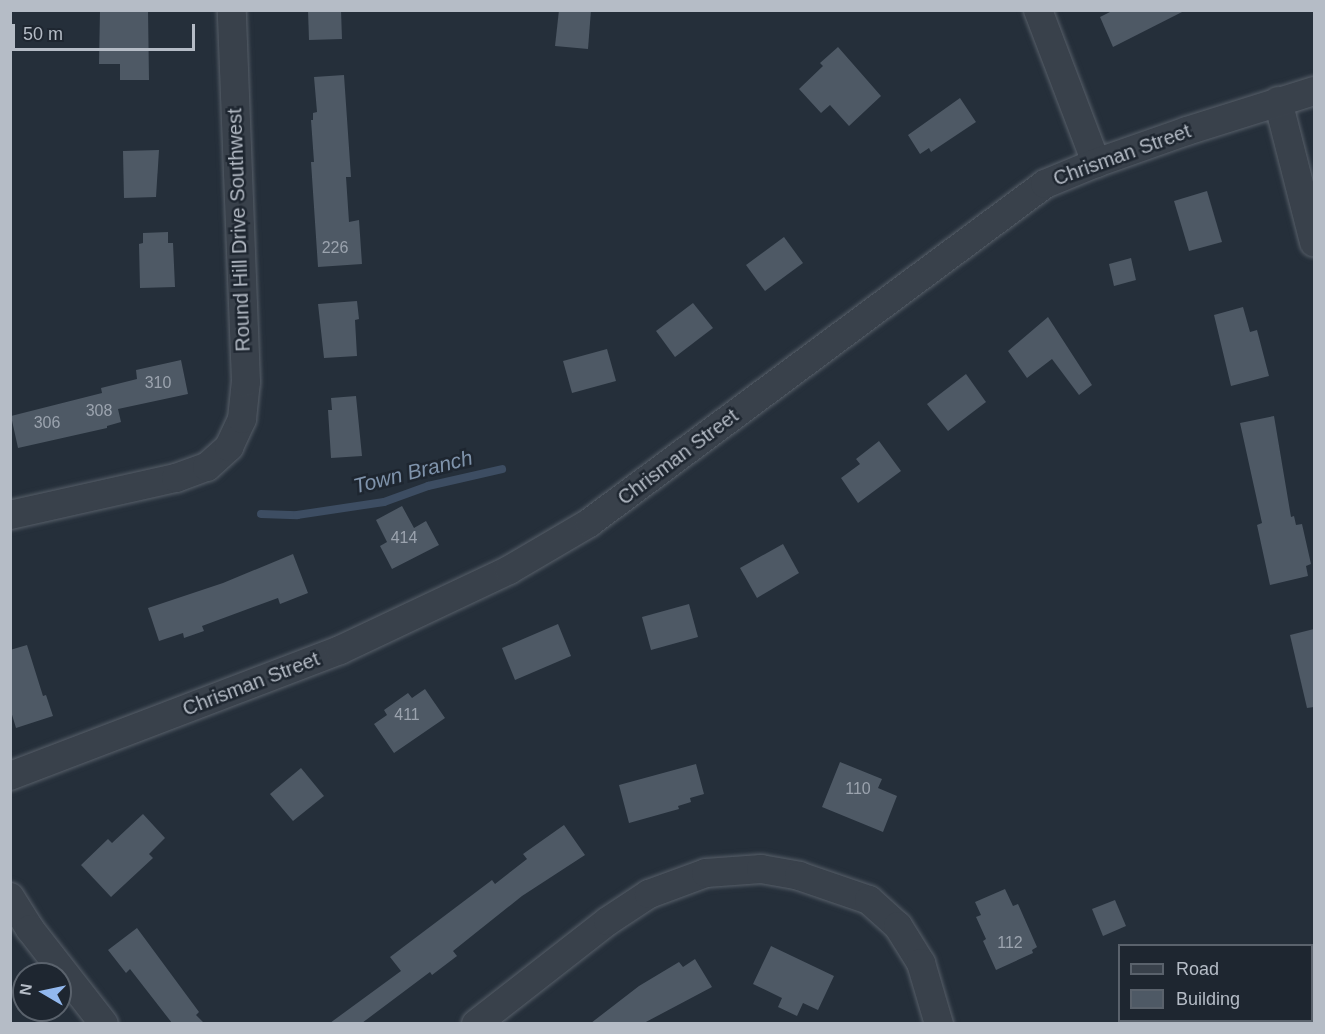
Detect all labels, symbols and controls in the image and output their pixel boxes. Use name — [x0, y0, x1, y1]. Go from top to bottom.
scale bar — [15, 12, 198, 50]
text: 50 m — [23, 24, 63, 44]
street label: Round Hill Drive Southwest — [223, 108, 255, 352]
street label: Chrisman Street — [1050, 119, 1194, 191]
house number: 226 — [322, 238, 348, 258]
house number: 310 — [145, 373, 171, 393]
house number: 308 — [86, 401, 112, 421]
street label: Chrisman Street — [613, 404, 743, 510]
house number: 306 — [34, 413, 60, 433]
water label: Town Branch — [351, 445, 475, 499]
house number: 414 — [391, 528, 417, 548]
street label: Chrisman Street — [179, 647, 323, 721]
house number: 411 — [394, 705, 420, 725]
house number: 110 — [845, 779, 871, 799]
house number: 112 — [997, 933, 1023, 953]
legend — [1118, 944, 1313, 1022]
text: Road — [1176, 959, 1219, 979]
north arrow — [12, 962, 72, 1022]
text: N — [16, 982, 35, 996]
text: Building — [1176, 989, 1240, 1009]

